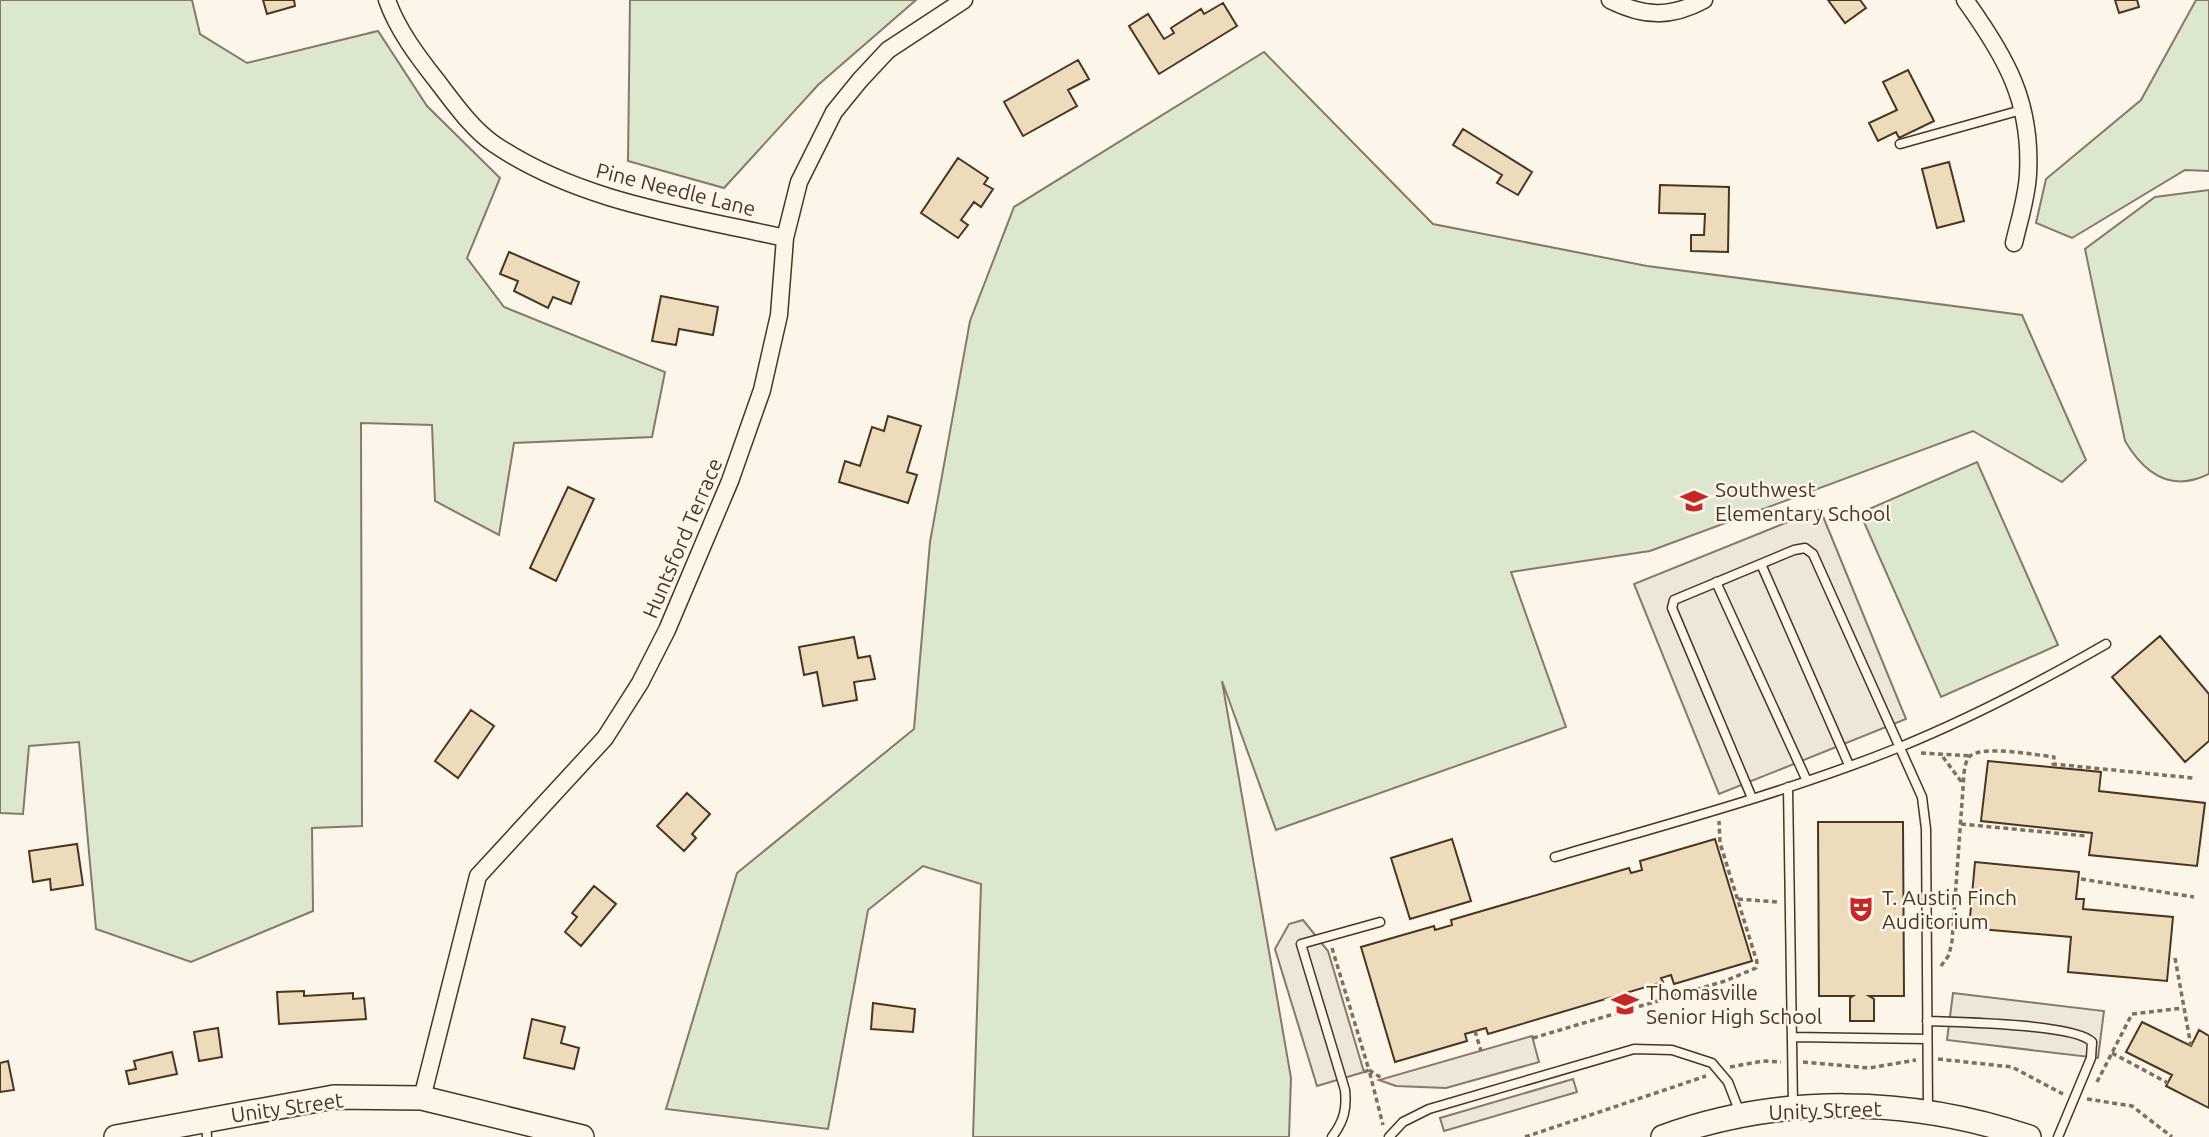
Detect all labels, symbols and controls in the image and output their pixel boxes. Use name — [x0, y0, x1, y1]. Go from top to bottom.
street label: Pine Needle Lane — [594, 158, 758, 220]
street label: Huntsford Terrace — [637, 454, 727, 622]
place label: Southwest Elementary School — [1715, 477, 1891, 525]
school or university icon: Southwest Elementary School — [1679, 486, 1709, 516]
place label: T. Austin Finch Auditorium — [1882, 885, 2017, 933]
theatre icon: T. Austin Finch Auditorium — [1846, 894, 1876, 924]
place label: Thomasville Senior High School — [1646, 980, 1822, 1028]
school or university icon: Thomasville Senior High School — [1610, 989, 1640, 1019]
street label: Unity Street — [229, 1087, 345, 1127]
street label: Unity Street — [1768, 1096, 1882, 1124]

